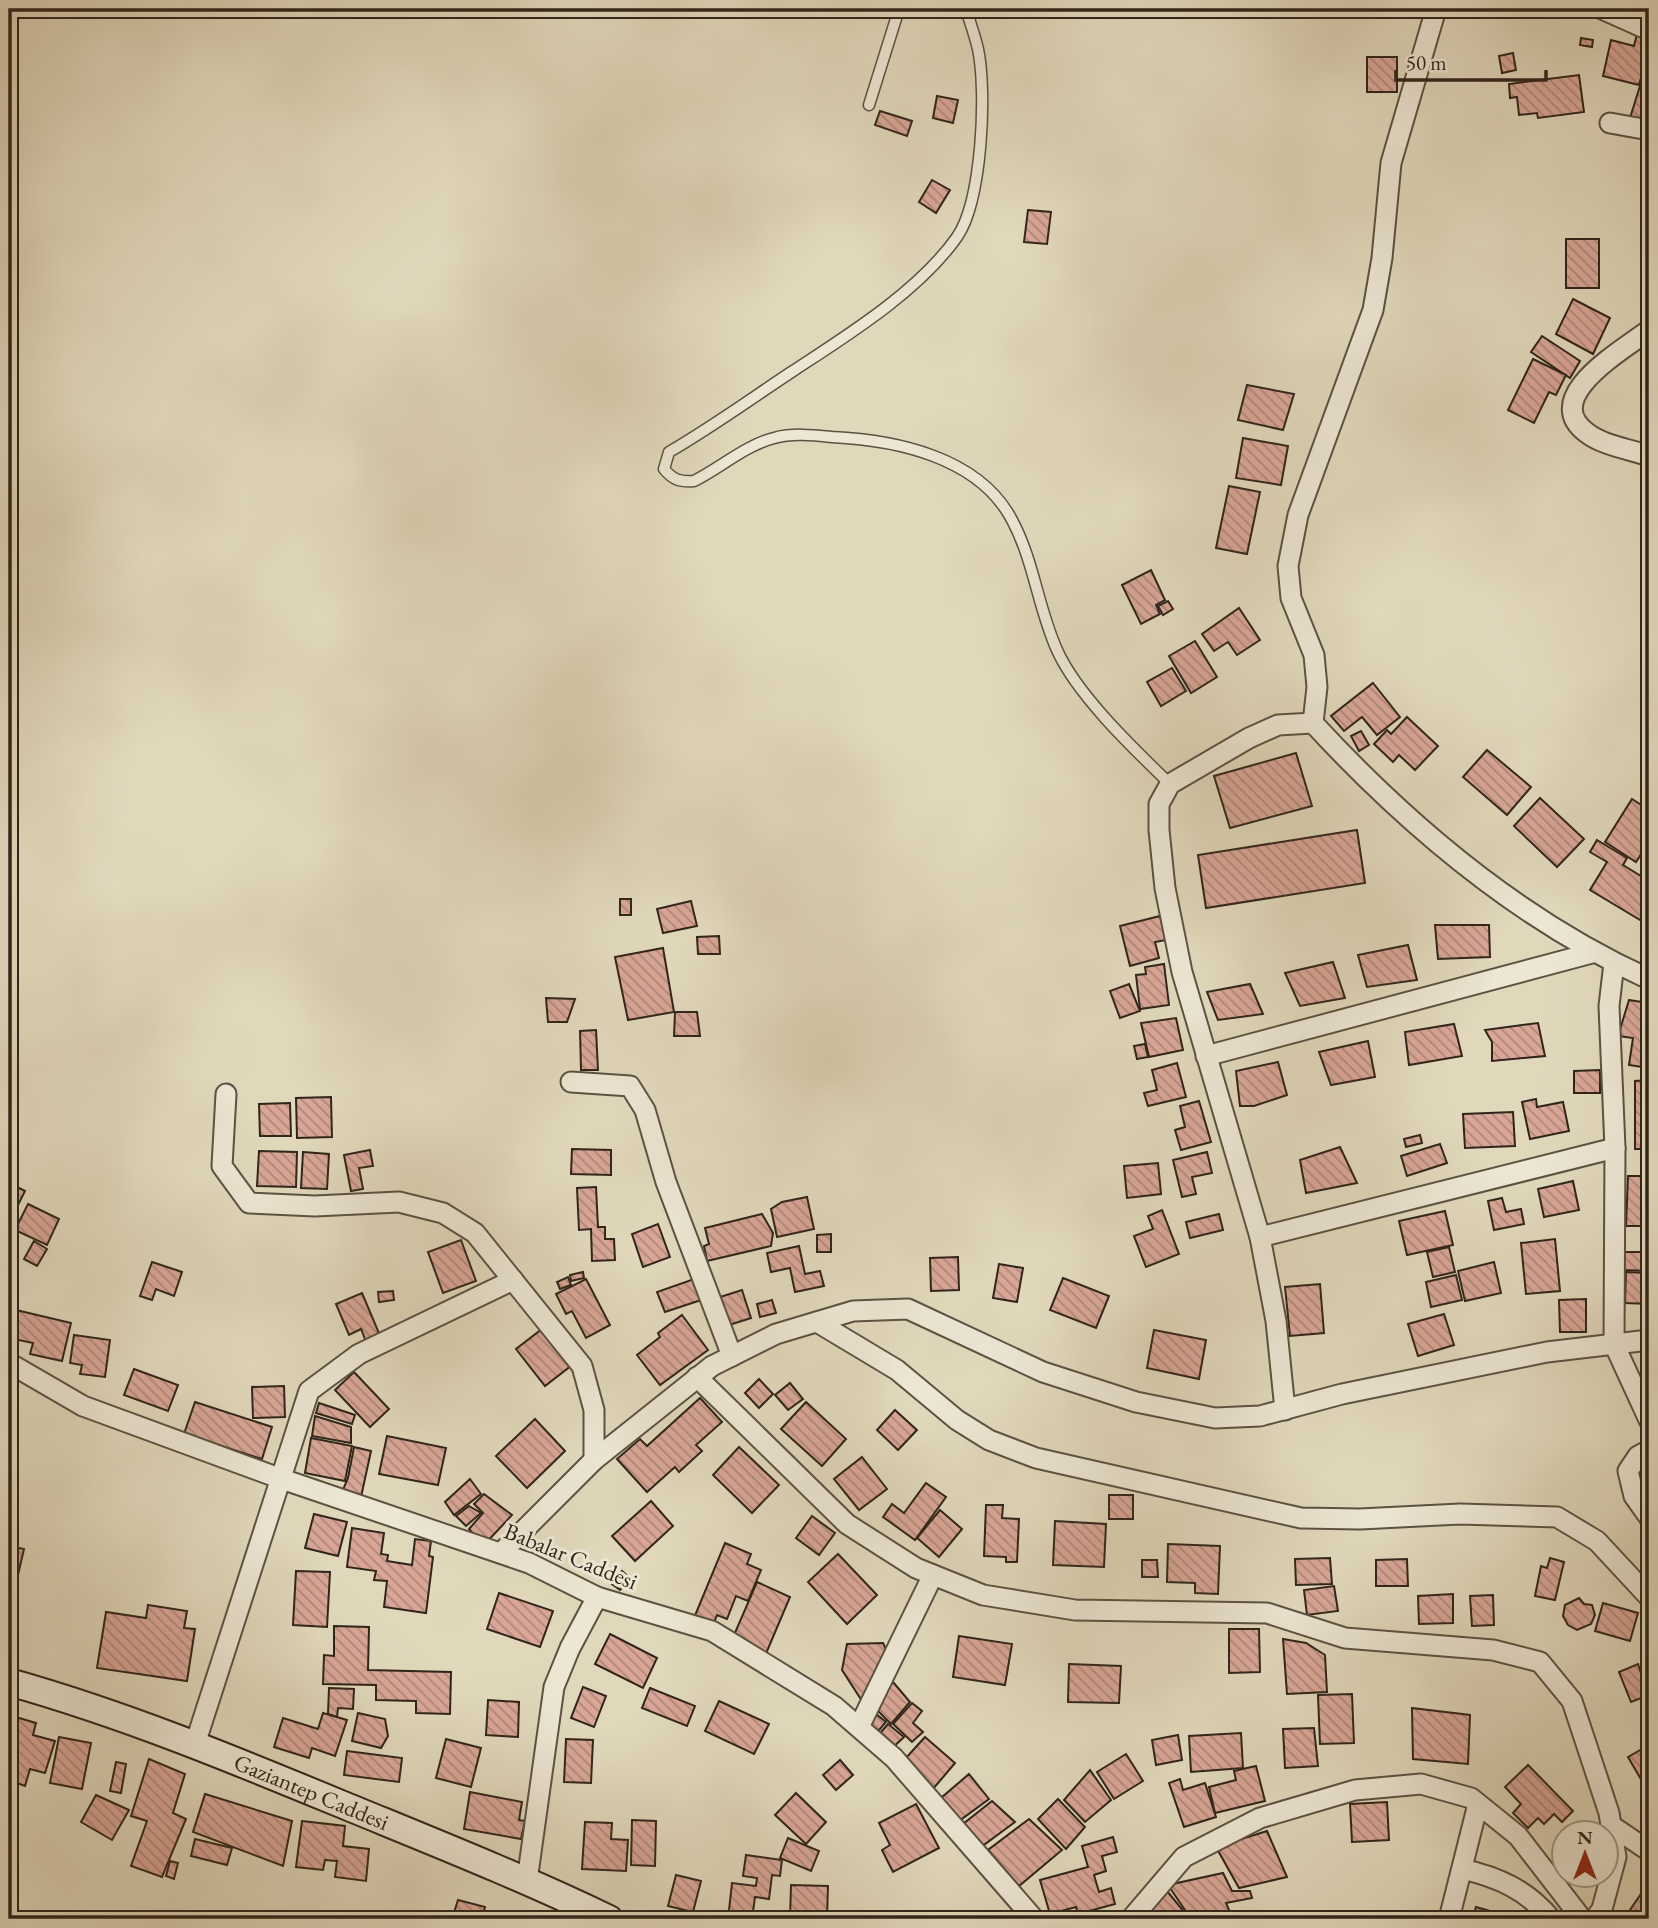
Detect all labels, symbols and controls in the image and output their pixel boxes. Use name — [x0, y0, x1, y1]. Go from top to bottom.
scale bar — [1396, 38, 1546, 82]
text: 50 m — [1406, 49, 1447, 76]
street label: Babalar Caddesi — [500, 1516, 642, 1596]
street label: Gaziantep Caddesi — [230, 1747, 394, 1837]
north arrow — [1550, 1820, 1620, 1890]
text: N — [1577, 1825, 1593, 1850]

